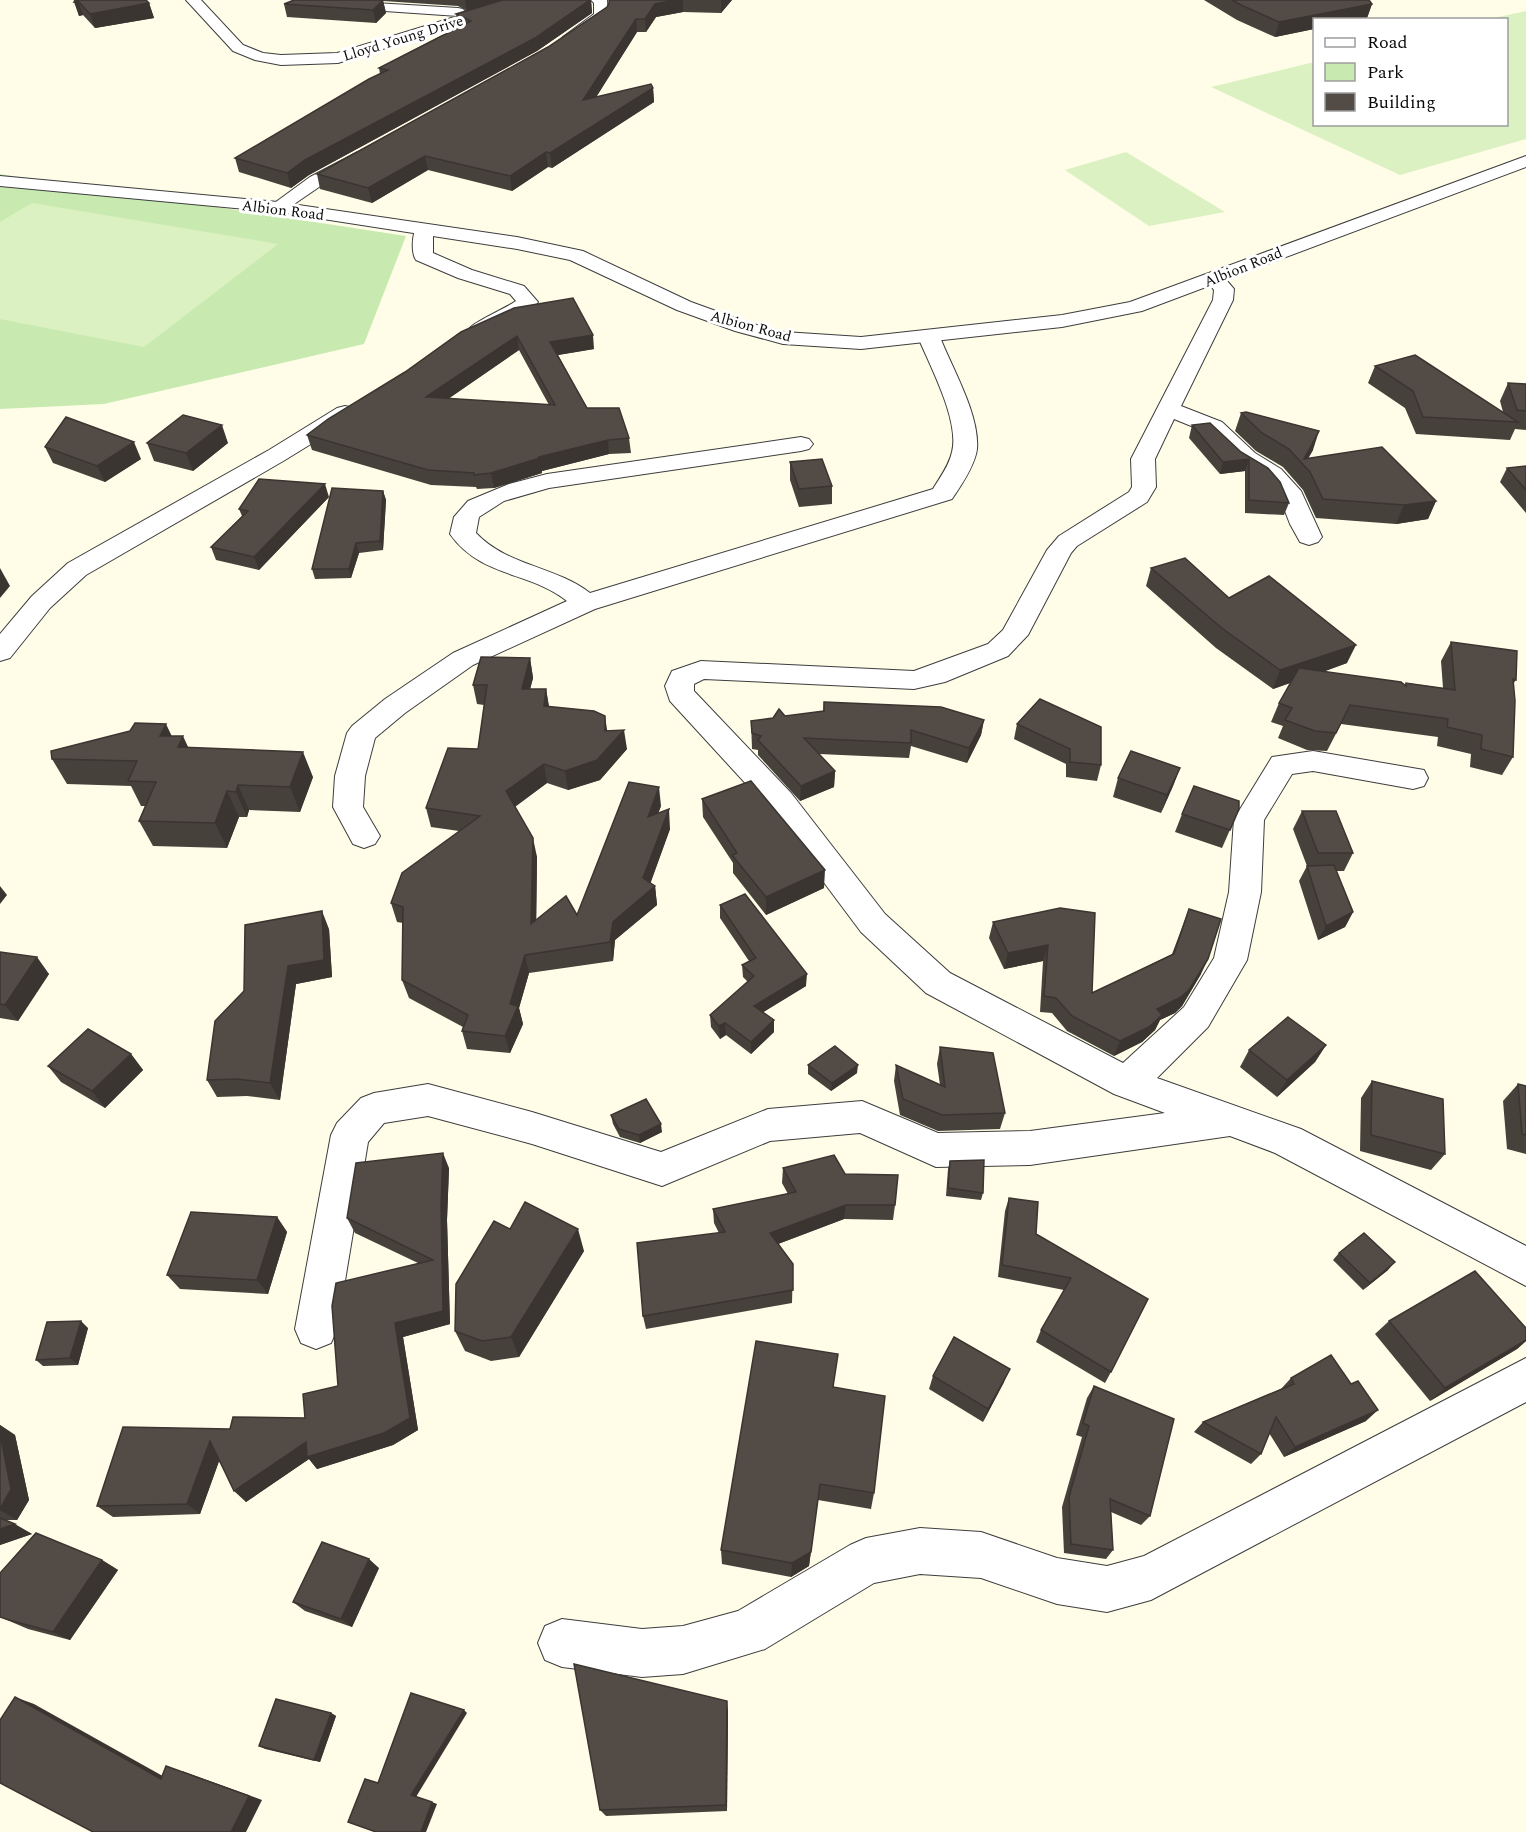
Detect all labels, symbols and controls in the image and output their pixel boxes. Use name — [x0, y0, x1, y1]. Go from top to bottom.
street label: Lloyd Young Drive — [340, 9, 466, 68]
legend — [1313, 18, 1508, 126]
text: Road — [1367, 29, 1408, 56]
text: Park — [1367, 59, 1404, 86]
text: Building — [1367, 89, 1436, 116]
street label: Albion Road — [240, 194, 326, 227]
street label: Albion Road — [1200, 241, 1286, 294]
street label: Albion Road — [708, 305, 794, 348]

